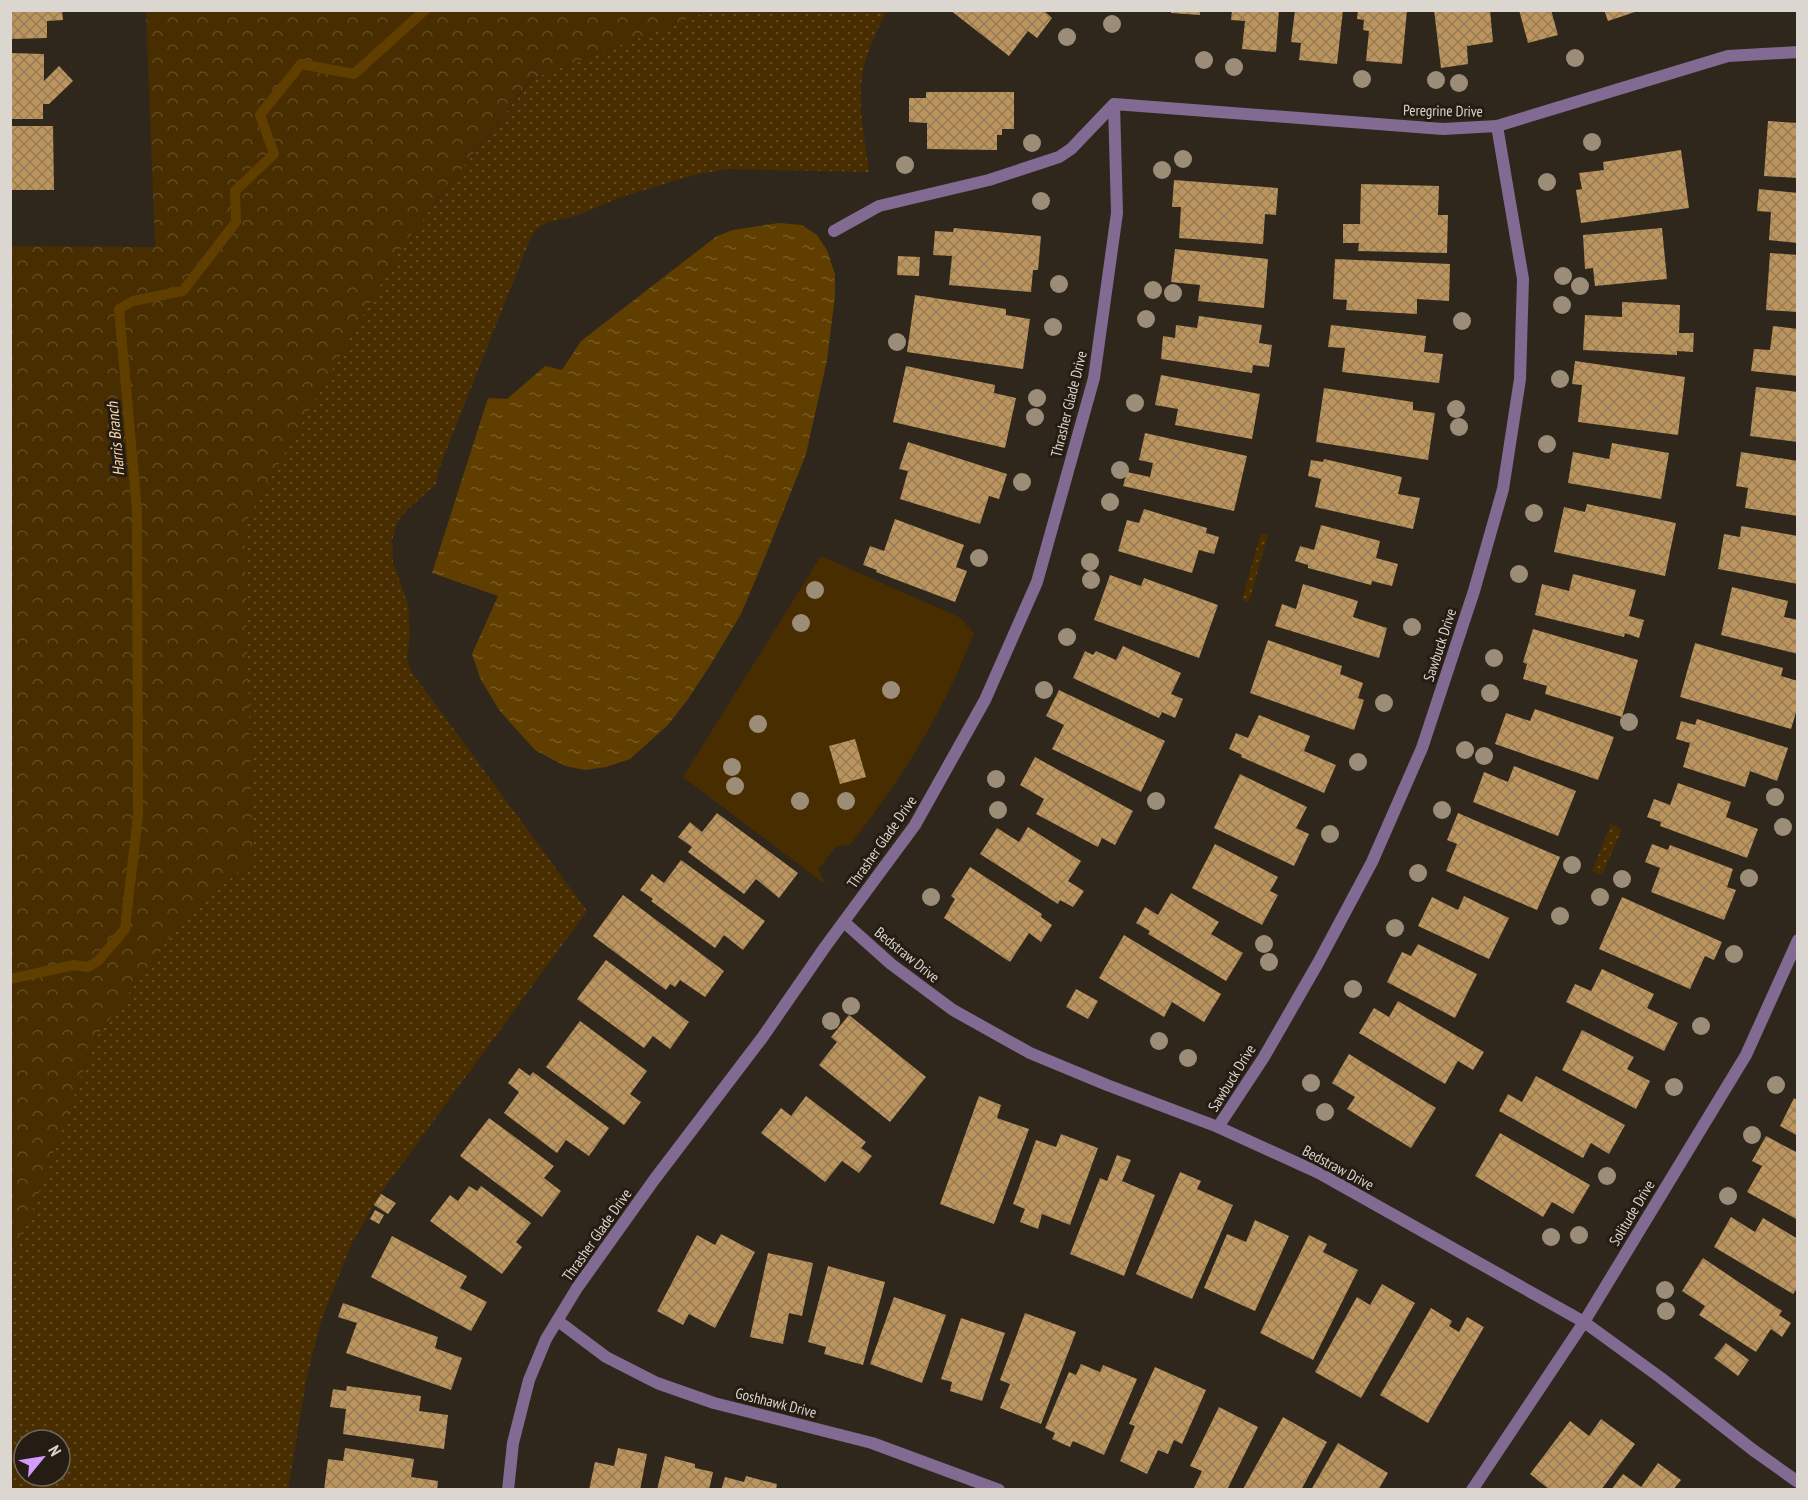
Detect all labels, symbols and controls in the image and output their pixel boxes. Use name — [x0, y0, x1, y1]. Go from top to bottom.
street label: Peregrine Drive — [1403, 100, 1483, 121]
street label: Thrasher Glade Drive — [1046, 349, 1091, 459]
water label: Harris Branch — [102, 400, 128, 477]
street label: Sawbuck Drive — [1419, 606, 1460, 684]
street label: Thrasher Glade Drive — [843, 792, 921, 892]
street label: Bedstraw Drive — [871, 923, 944, 987]
street label: Sawbuck Drive — [1204, 1041, 1260, 1115]
street label: Bedstraw Drive — [1299, 1141, 1377, 1194]
street label: Solitude Drive — [1605, 1176, 1659, 1249]
street label: Thrasher Glade Drive — [558, 1185, 636, 1285]
street label: Goshhawk Drive — [734, 1383, 819, 1422]
north arrow — [12, 1428, 72, 1488]
text: N — [44, 1442, 66, 1459]

